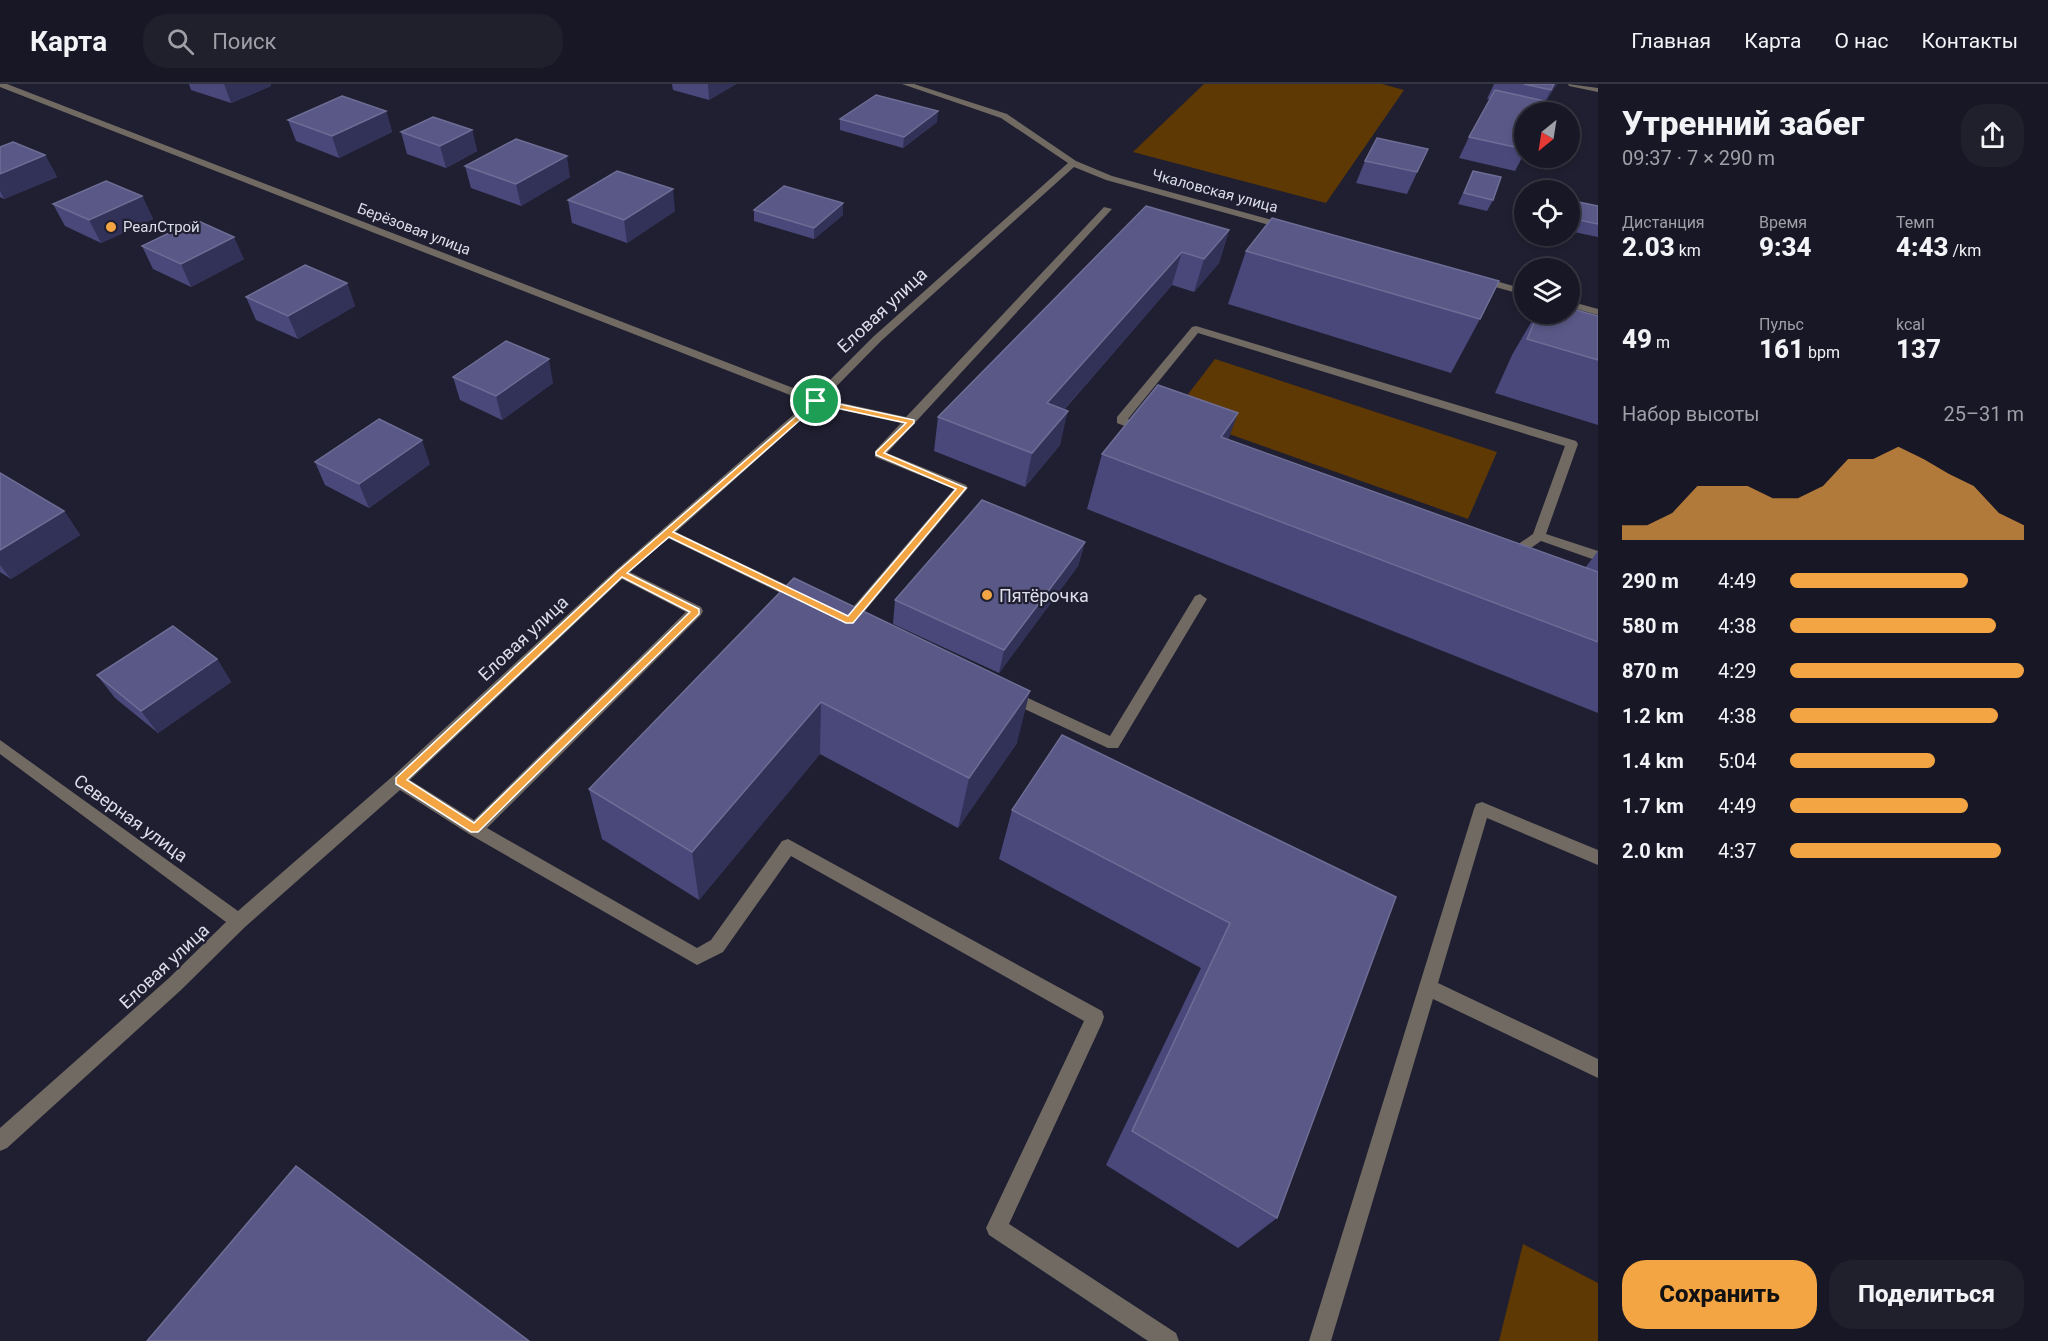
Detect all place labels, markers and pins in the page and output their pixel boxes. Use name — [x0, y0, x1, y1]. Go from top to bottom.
place label: РеалСтрой — [123, 218, 200, 236]
marker: РеалСтрой — [104, 220, 118, 234]
pin — [790, 375, 841, 426]
place label: Пятёрочка — [999, 585, 1089, 606]
marker: Пятёрочка — [980, 588, 994, 602]

